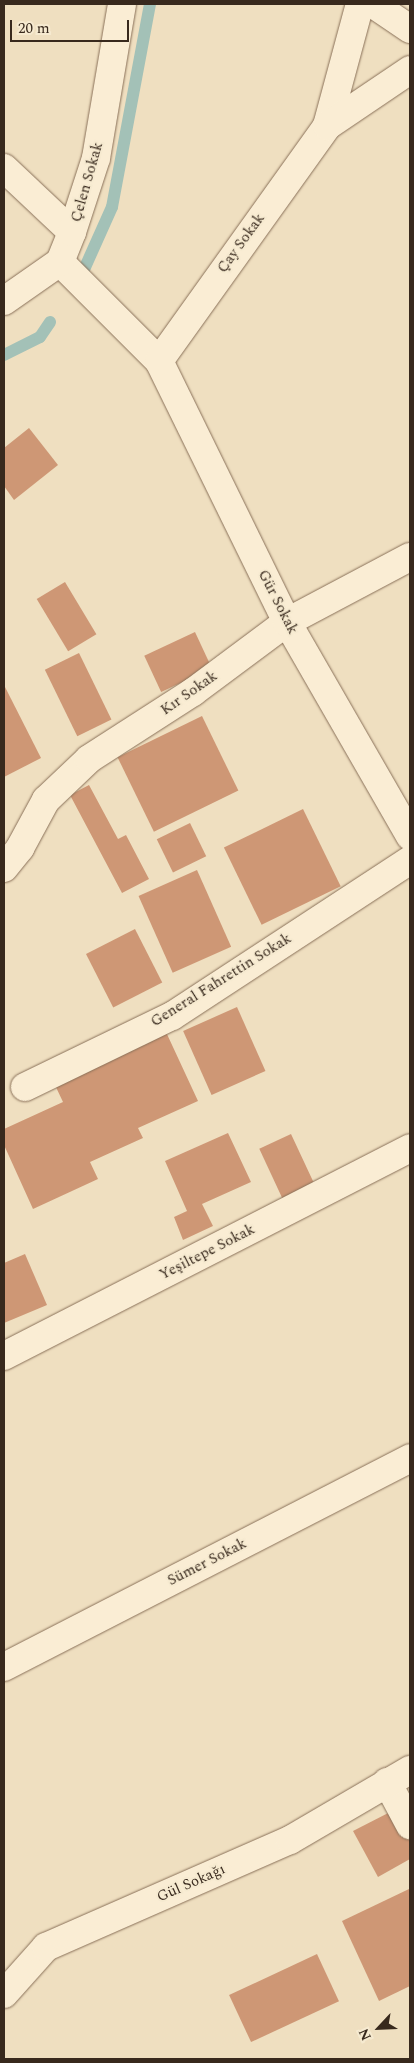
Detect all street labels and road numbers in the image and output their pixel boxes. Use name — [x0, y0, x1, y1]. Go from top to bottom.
street label: Çelen Sokak — [67, 140, 107, 224]
street label: Çay Sokak — [213, 210, 269, 276]
street label: Gür Sokak — [254, 567, 302, 637]
street label: Kır Sokak — [157, 667, 221, 719]
street label: General Fahrettin Sokak — [147, 929, 295, 1031]
street label: Yeşiltepe Sokak — [156, 1220, 258, 1284]
street label: Sümer Sokak — [164, 1534, 250, 1590]
street label: Gül Sokağı — [154, 1860, 228, 1906]

